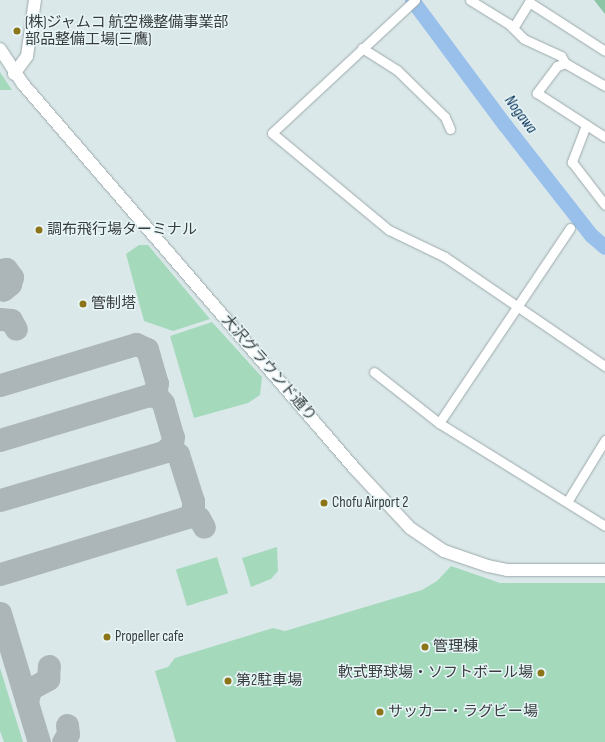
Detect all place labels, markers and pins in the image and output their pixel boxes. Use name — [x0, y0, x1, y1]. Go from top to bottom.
place label: (株)ジャムコ 航空機整備事業部 部品整備工場(三鷹) — [25, 13, 229, 48]
marker: (株)ジャムコ 航空機整備事業部 部品整備工場(三鷹) — [12, 26, 22, 36]
place label: 調布飛行場ターミナル — [47, 221, 197, 239]
marker: 調布飛行場ターミナル — [34, 225, 44, 235]
place label: 管制塔 — [91, 295, 136, 313]
marker: 管制塔 — [78, 299, 88, 309]
place label: Chofu Airport 2 — [332, 494, 408, 512]
marker: Chofu Airport 2 — [319, 498, 329, 508]
place label: Propeller cafe — [115, 628, 184, 646]
marker: Propeller cafe — [102, 632, 112, 642]
place label: 管理棟 — [433, 638, 478, 656]
marker: 管理棟 — [420, 642, 430, 652]
place label: 軟式野球場・ソフトボール場 — [338, 664, 533, 682]
marker: 軟式野球場・ソフトボール場 — [536, 668, 546, 678]
place label: 第2駐車場 — [236, 672, 302, 690]
marker: 第2駐車場 — [223, 676, 233, 686]
place label: サッカー・ラグビー場 — [388, 703, 538, 721]
marker: サッカー・ラグビー場 — [375, 707, 385, 717]

